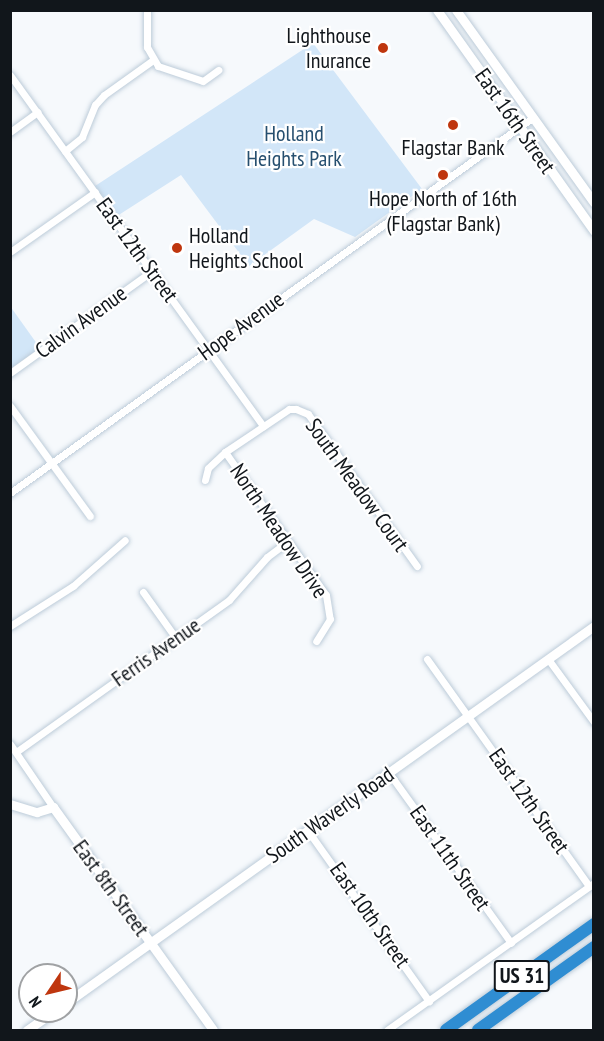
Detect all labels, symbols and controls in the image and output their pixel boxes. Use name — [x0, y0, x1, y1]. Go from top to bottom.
place label: Lighthouse Inurance — [287, 22, 371, 74]
marker: Lighthouse Inurance — [376, 41, 390, 55]
street label: East 16th Street — [469, 63, 561, 179]
marker: Flagstar Bank — [446, 118, 460, 132]
park label: Holland Heights Park — [246, 120, 342, 172]
place label: Flagstar Bank — [402, 135, 504, 161]
marker: Hope North of 16th (Flagstar Bank) — [436, 168, 450, 182]
place label: Hope North of 16th (Flagstar Bank) — [369, 185, 517, 236]
street label: East 12th Street — [90, 193, 184, 307]
place label: Holland Heights School — [189, 222, 303, 274]
marker: Holland Heights School — [170, 241, 184, 255]
street label: Calvin Avenue — [30, 280, 132, 364]
street label: Hope Avenue — [193, 286, 289, 366]
street label: South Meadow Court — [300, 413, 414, 557]
street label: North Meadow Drive — [224, 459, 334, 603]
street label: Ferris Avenue — [106, 612, 206, 692]
street label: East 12th Street — [483, 743, 575, 859]
street label: South Waverly Road — [261, 761, 399, 869]
street label: East 11th Street — [404, 800, 496, 916]
street label: East 8th Street — [67, 835, 155, 941]
street label: East 10th Street — [324, 857, 416, 973]
road number: US 31 — [494, 958, 550, 994]
north arrow — [18, 963, 78, 1023]
text: N — [24, 993, 46, 1011]

